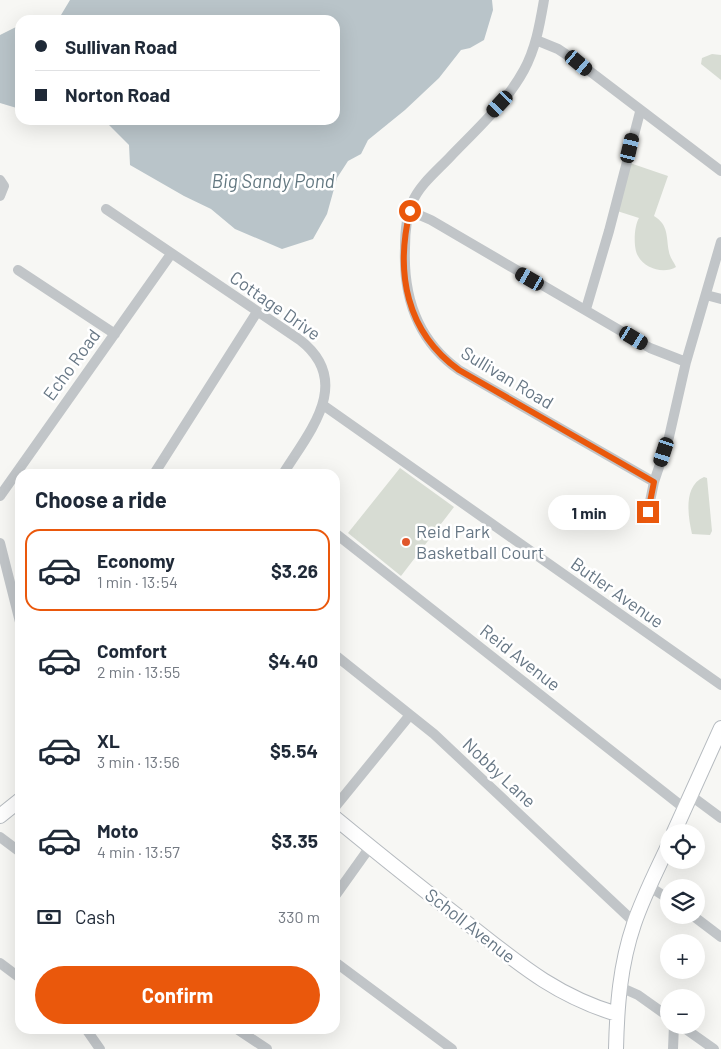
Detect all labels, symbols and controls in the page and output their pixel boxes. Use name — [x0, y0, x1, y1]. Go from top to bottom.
text: Sullivan Road — [65, 35, 177, 58]
car — [562, 48, 595, 78]
text: Norton Road — [65, 83, 170, 106]
car — [484, 88, 515, 120]
car — [619, 132, 640, 164]
water label: Big Sandy Pond — [211, 169, 335, 192]
route start — [399, 200, 421, 222]
car — [513, 265, 546, 293]
street label: Cottage Drive — [226, 266, 325, 345]
street label: Echo Road — [38, 324, 104, 404]
car — [617, 324, 650, 352]
street label: Sullivan Road — [457, 341, 558, 413]
car — [652, 435, 675, 469]
text: Choose a ride — [35, 486, 167, 512]
callout: 1 min — [548, 494, 630, 530]
route end — [637, 501, 659, 523]
text: 1 min — [571, 503, 607, 522]
place label: Reid Park Basketball Court — [416, 520, 544, 563]
marker: Reid Park Basketball Court — [400, 536, 412, 548]
icon: car — [37, 548, 82, 593]
text: Economy — [97, 549, 175, 572]
street label: Butler Avenue — [567, 552, 668, 632]
text: $3.26 — [271, 559, 318, 582]
text: 1 min · 13:54 — [97, 572, 178, 591]
street label: Reid Avenue — [476, 619, 565, 695]
icon: car — [37, 638, 82, 683]
text: Comfort — [97, 639, 167, 662]
text: $4.40 — [268, 649, 318, 672]
text: 2 min · 13:55 — [97, 662, 180, 681]
icon: car — [37, 728, 82, 773]
text: XL — [97, 729, 120, 752]
street label: Nobby Lane — [459, 733, 541, 812]
text: $5.54 — [270, 739, 318, 762]
text: 3 min · 13:56 — [97, 752, 180, 771]
icon: car — [37, 818, 82, 863]
text: Moto — [97, 819, 139, 842]
map controls — [660, 824, 705, 1034]
button: locate — [660, 824, 705, 869]
text: $3.35 — [271, 829, 318, 852]
text: 4 min · 13:57 — [97, 842, 180, 861]
button: layers — [660, 879, 705, 924]
street label: Scholl Avenue — [421, 883, 520, 967]
icon: cash — [35, 903, 63, 931]
text: Cash — [75, 905, 116, 928]
text: 330 m — [278, 907, 320, 926]
button: + — [660, 934, 705, 979]
button: Confirm — [35, 966, 320, 1024]
button: − — [660, 989, 705, 1034]

